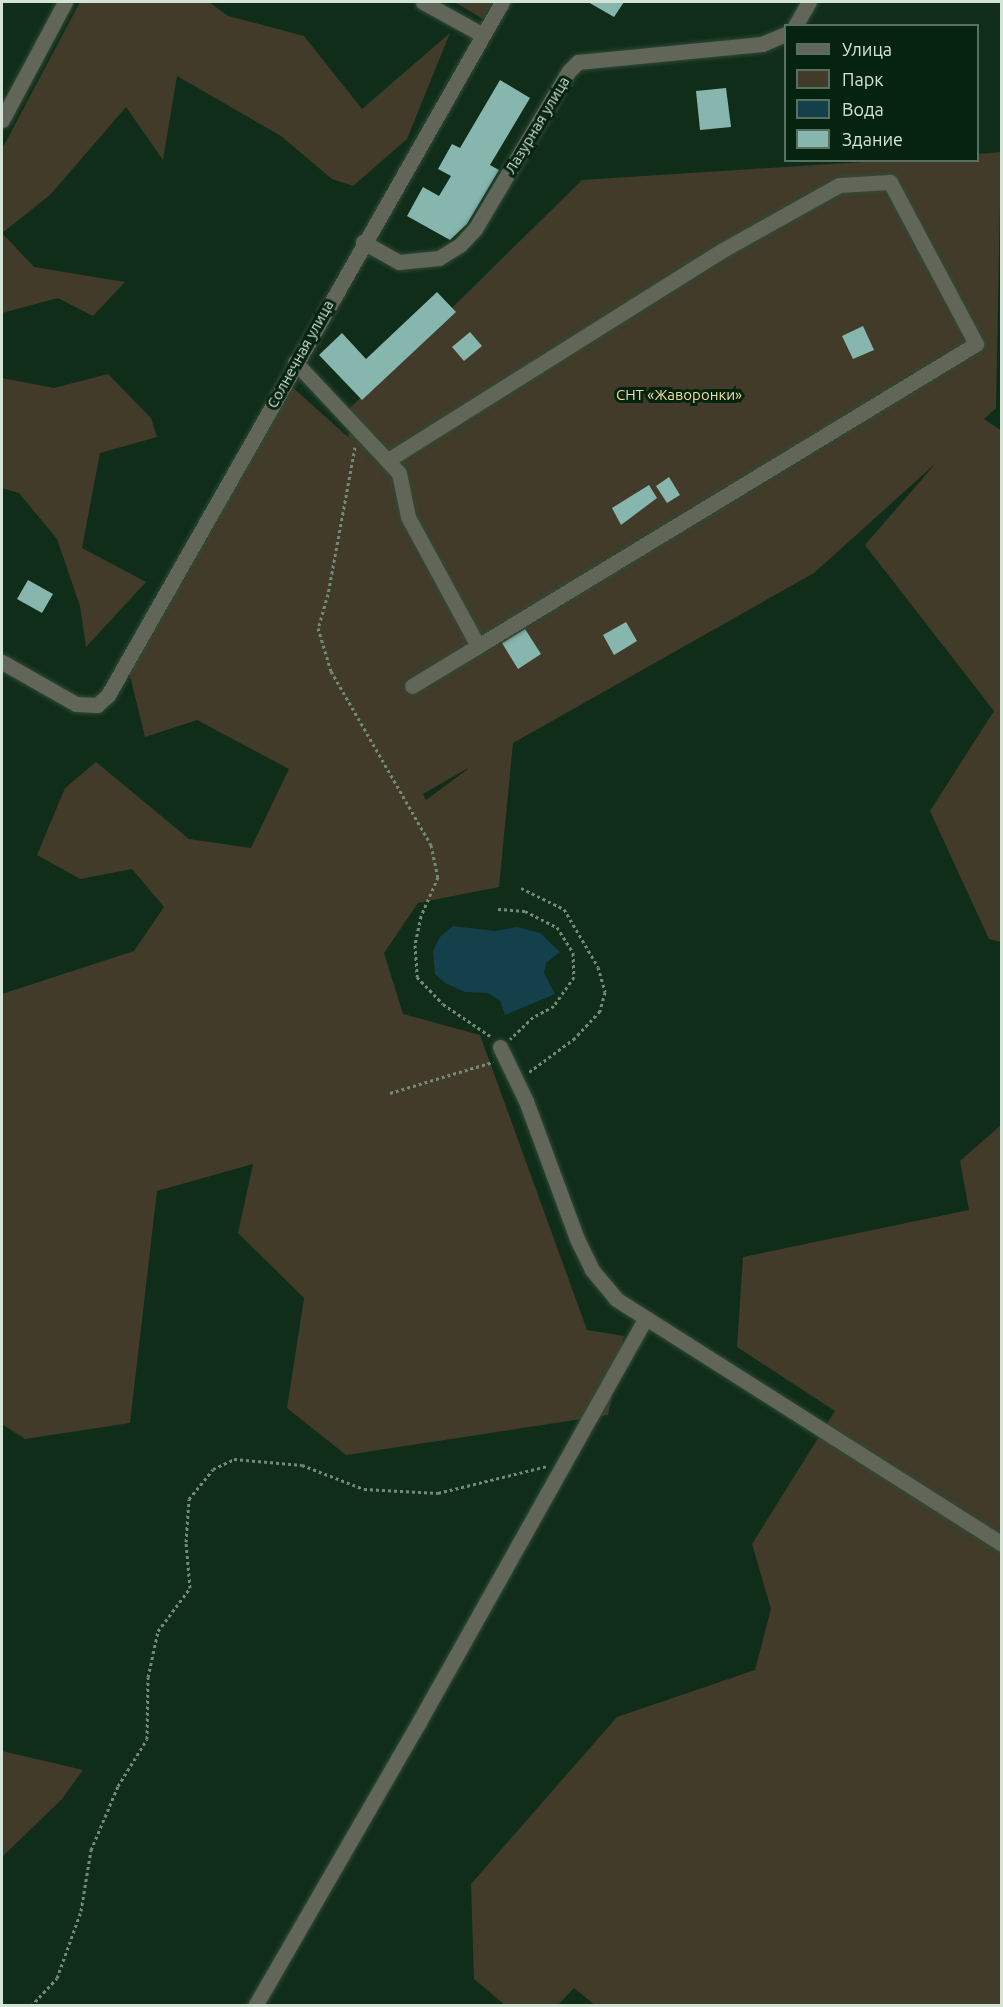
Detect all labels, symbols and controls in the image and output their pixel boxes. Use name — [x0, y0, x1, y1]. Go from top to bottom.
legend — [784, 24, 979, 162]
text: Улица — [842, 39, 892, 59]
text: Парк — [842, 69, 883, 89]
street label: Лазурная улица — [501, 73, 573, 177]
text: Вода — [842, 99, 884, 119]
text: Здание — [842, 129, 903, 149]
street label: Солнечная улица — [263, 297, 337, 411]
park label: СНТ «Жаворонки» — [616, 386, 742, 404]

